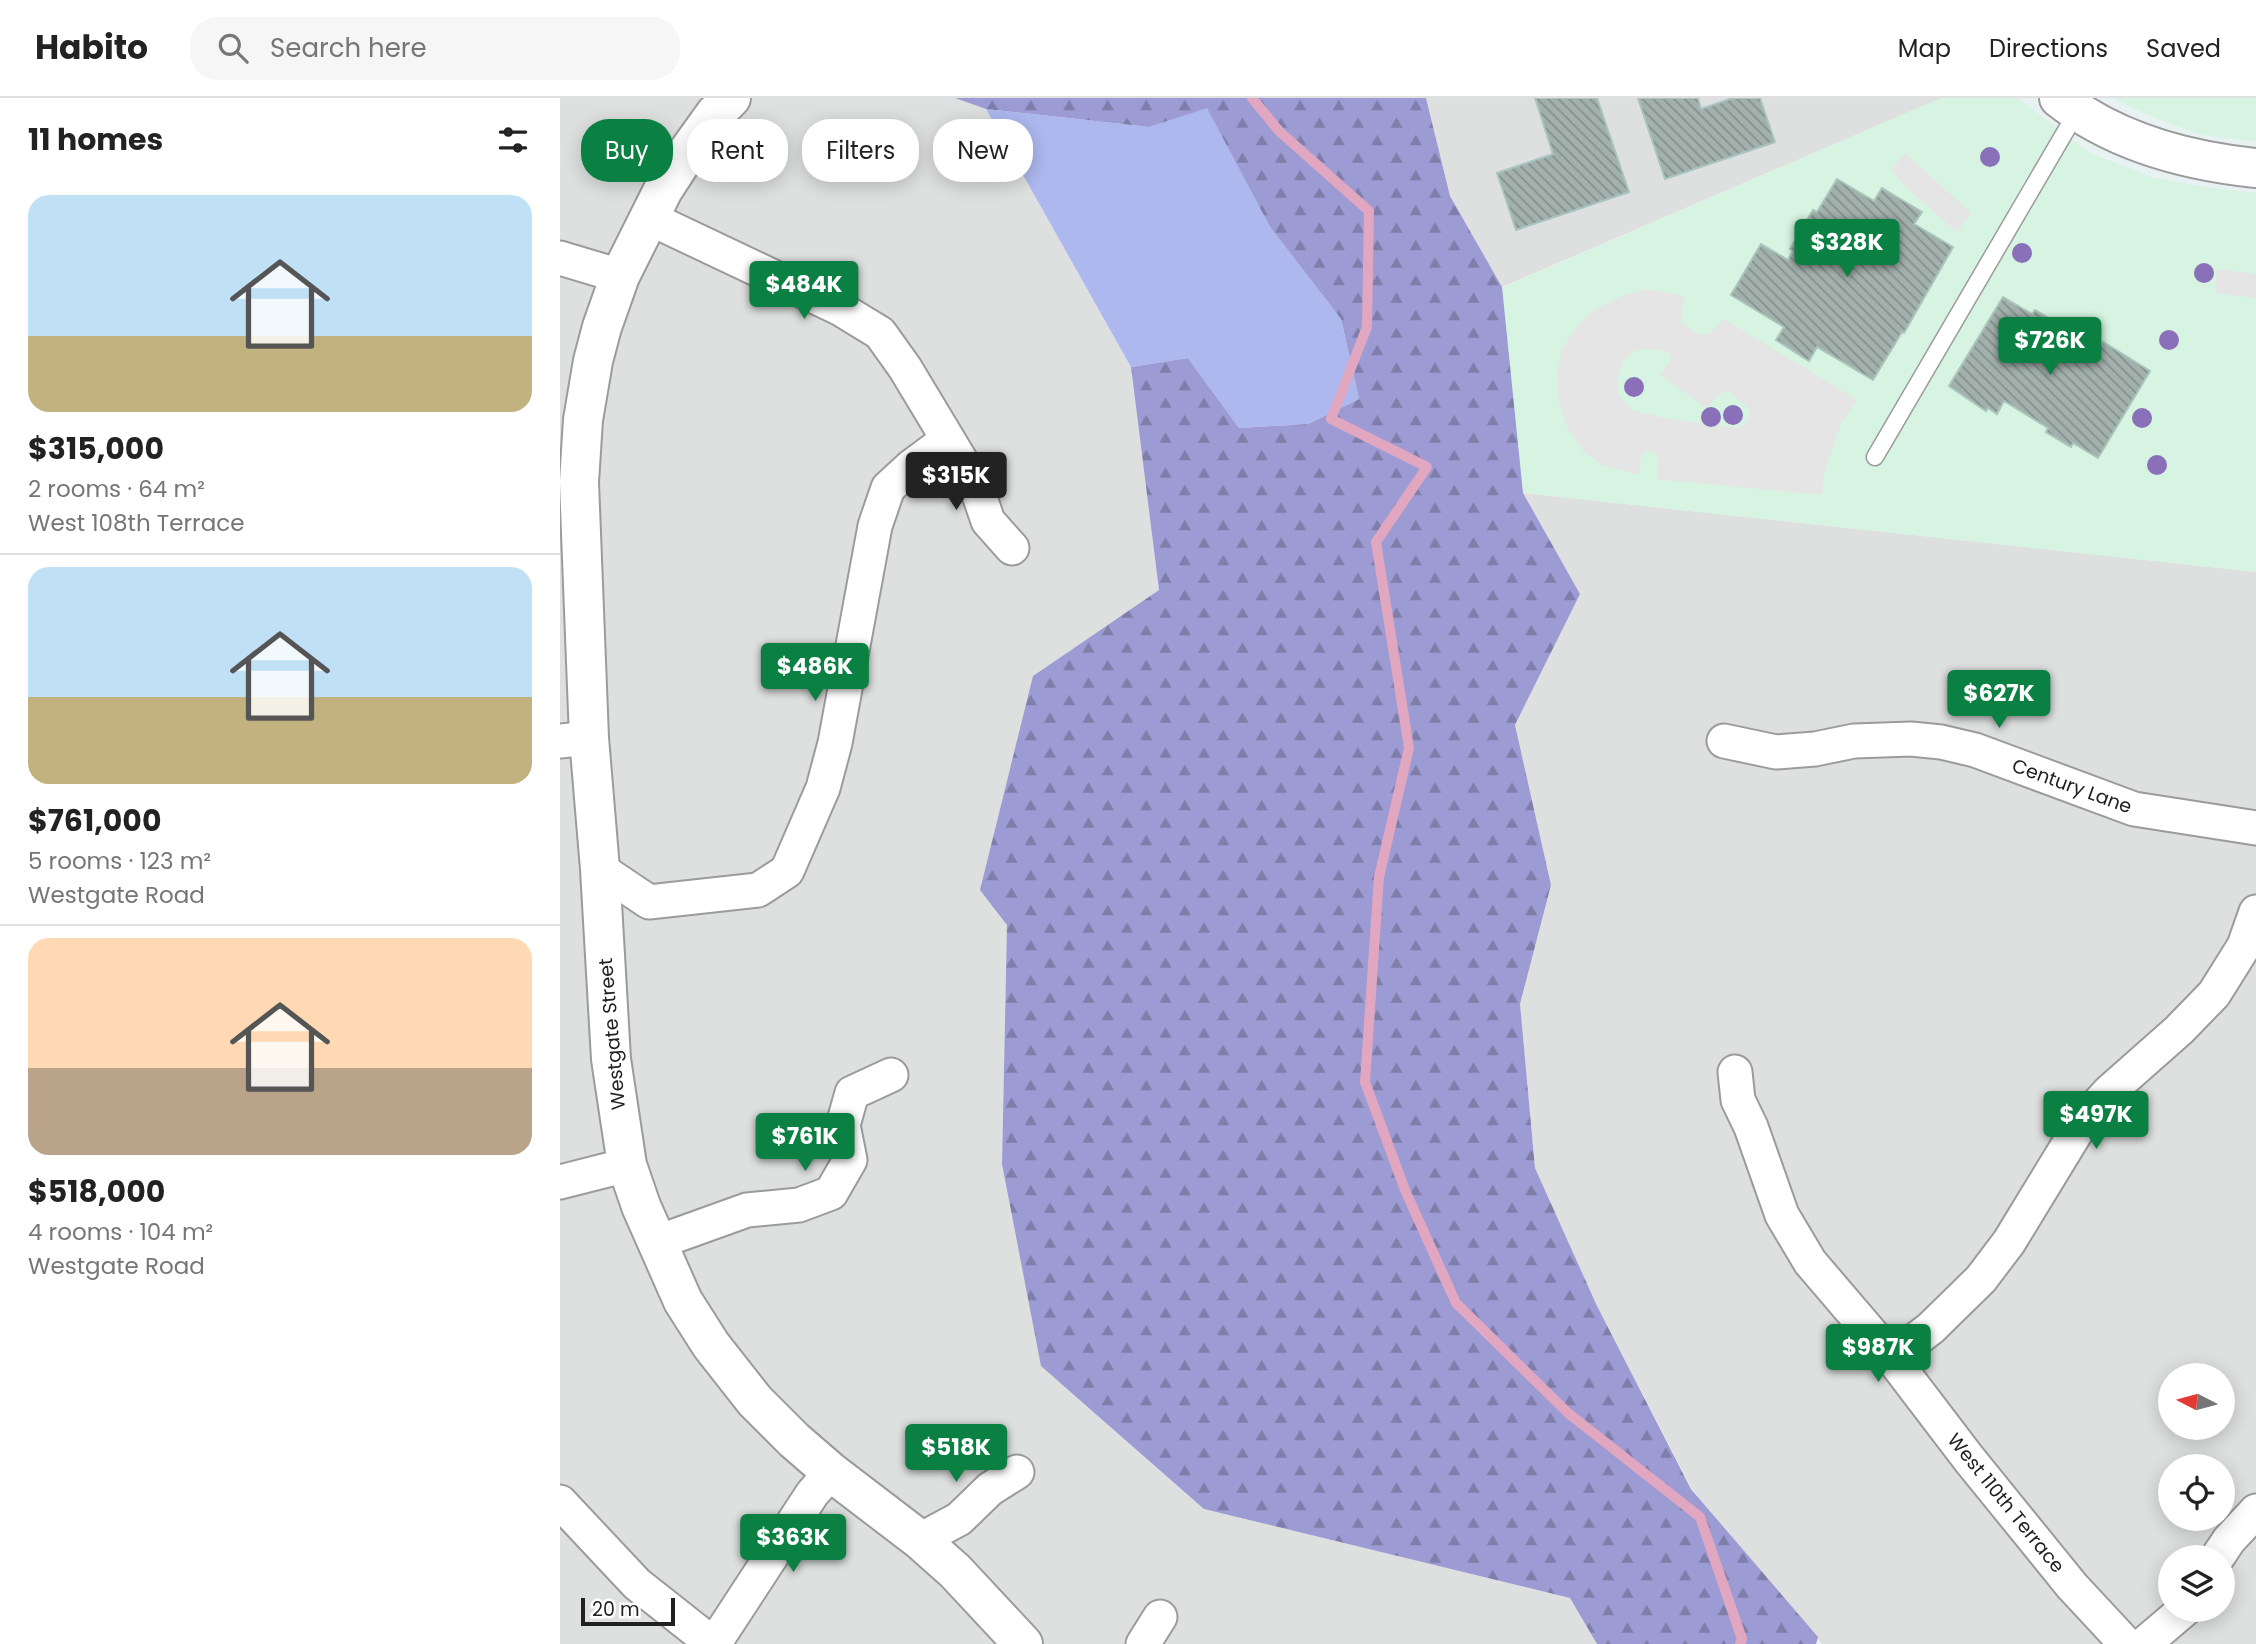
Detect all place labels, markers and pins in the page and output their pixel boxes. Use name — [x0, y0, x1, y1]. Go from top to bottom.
pin: $328K — [1798, 220, 1896, 279]
pin: $484K — [755, 262, 853, 321]
pin: $726K — [2001, 317, 2099, 377]
pin: $315K — [907, 452, 1005, 512]
pin: $486K — [766, 644, 864, 703]
pin: $627K — [1950, 670, 2048, 730]
pin: $497K — [2047, 1091, 2145, 1151]
pin: $761K — [756, 1114, 854, 1173]
pin: $987K — [1829, 1324, 1927, 1384]
pin: $518K — [907, 1424, 1005, 1484]
pin: $363K — [744, 1514, 842, 1574]

